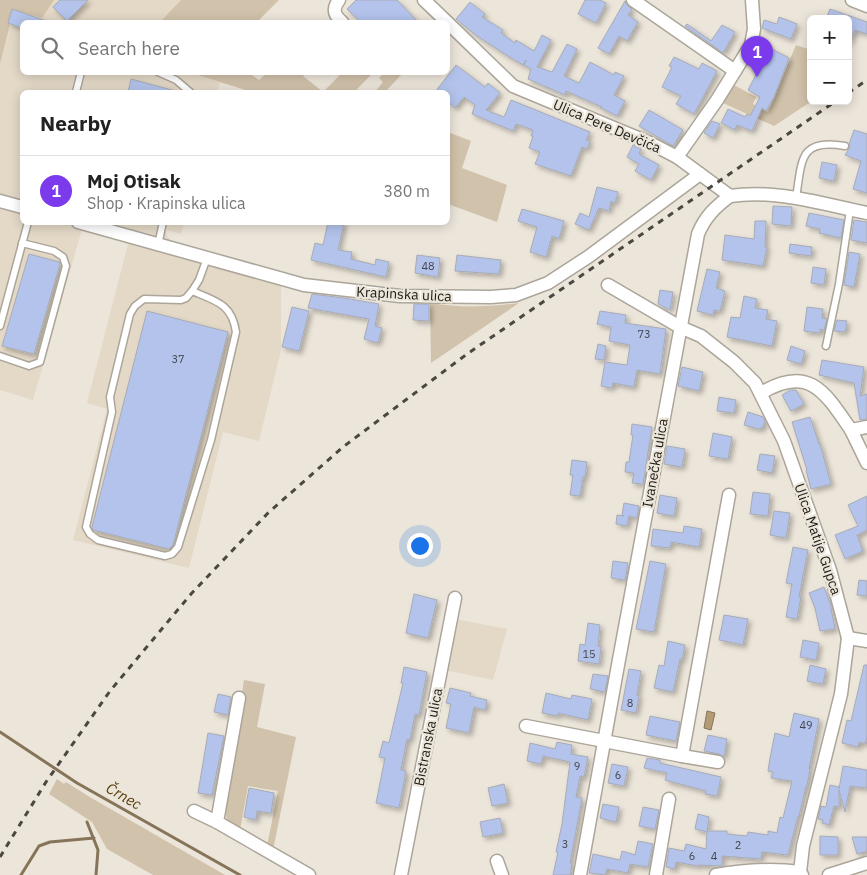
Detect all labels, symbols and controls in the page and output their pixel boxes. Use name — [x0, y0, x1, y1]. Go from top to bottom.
map controls — [807, 15, 852, 105]
button: + — [807, 15, 852, 60]
search box — [20, 20, 450, 75]
icon: search — [38, 34, 66, 62]
text: Search here — [78, 36, 180, 60]
pin: 1 — [741, 36, 773, 77]
button: − — [807, 60, 852, 105]
street label: Ulica Pere Devčića — [550, 95, 664, 157]
text: Nearby — [40, 109, 111, 137]
text: Moj Otisak — [87, 169, 181, 193]
text: 1 — [51, 181, 61, 201]
text: 380 m — [383, 181, 430, 201]
text: Shop · Krapinska ulica — [87, 193, 246, 213]
house number: 48 — [421, 259, 435, 273]
street label: Krapinska ulica — [356, 283, 453, 306]
house number: 73 — [637, 327, 651, 341]
house number: 37 — [171, 352, 185, 366]
street label: Ivanečka ulica — [638, 416, 672, 509]
street label: Ulica Matije Gupca — [790, 481, 846, 598]
your location — [407, 533, 433, 559]
house number: 15 — [582, 647, 596, 661]
street label: Bistranska ulica — [410, 686, 446, 788]
house number: 8 — [627, 696, 633, 710]
house number: 49 — [799, 718, 813, 732]
house number: 9 — [574, 759, 580, 773]
house number: 6 — [615, 768, 621, 782]
water label: Črnec — [103, 778, 146, 814]
house number: 3 — [562, 837, 568, 851]
house number: 2 — [735, 838, 741, 852]
house number: 6 — [689, 849, 695, 863]
house number: 4 — [711, 849, 718, 863]

